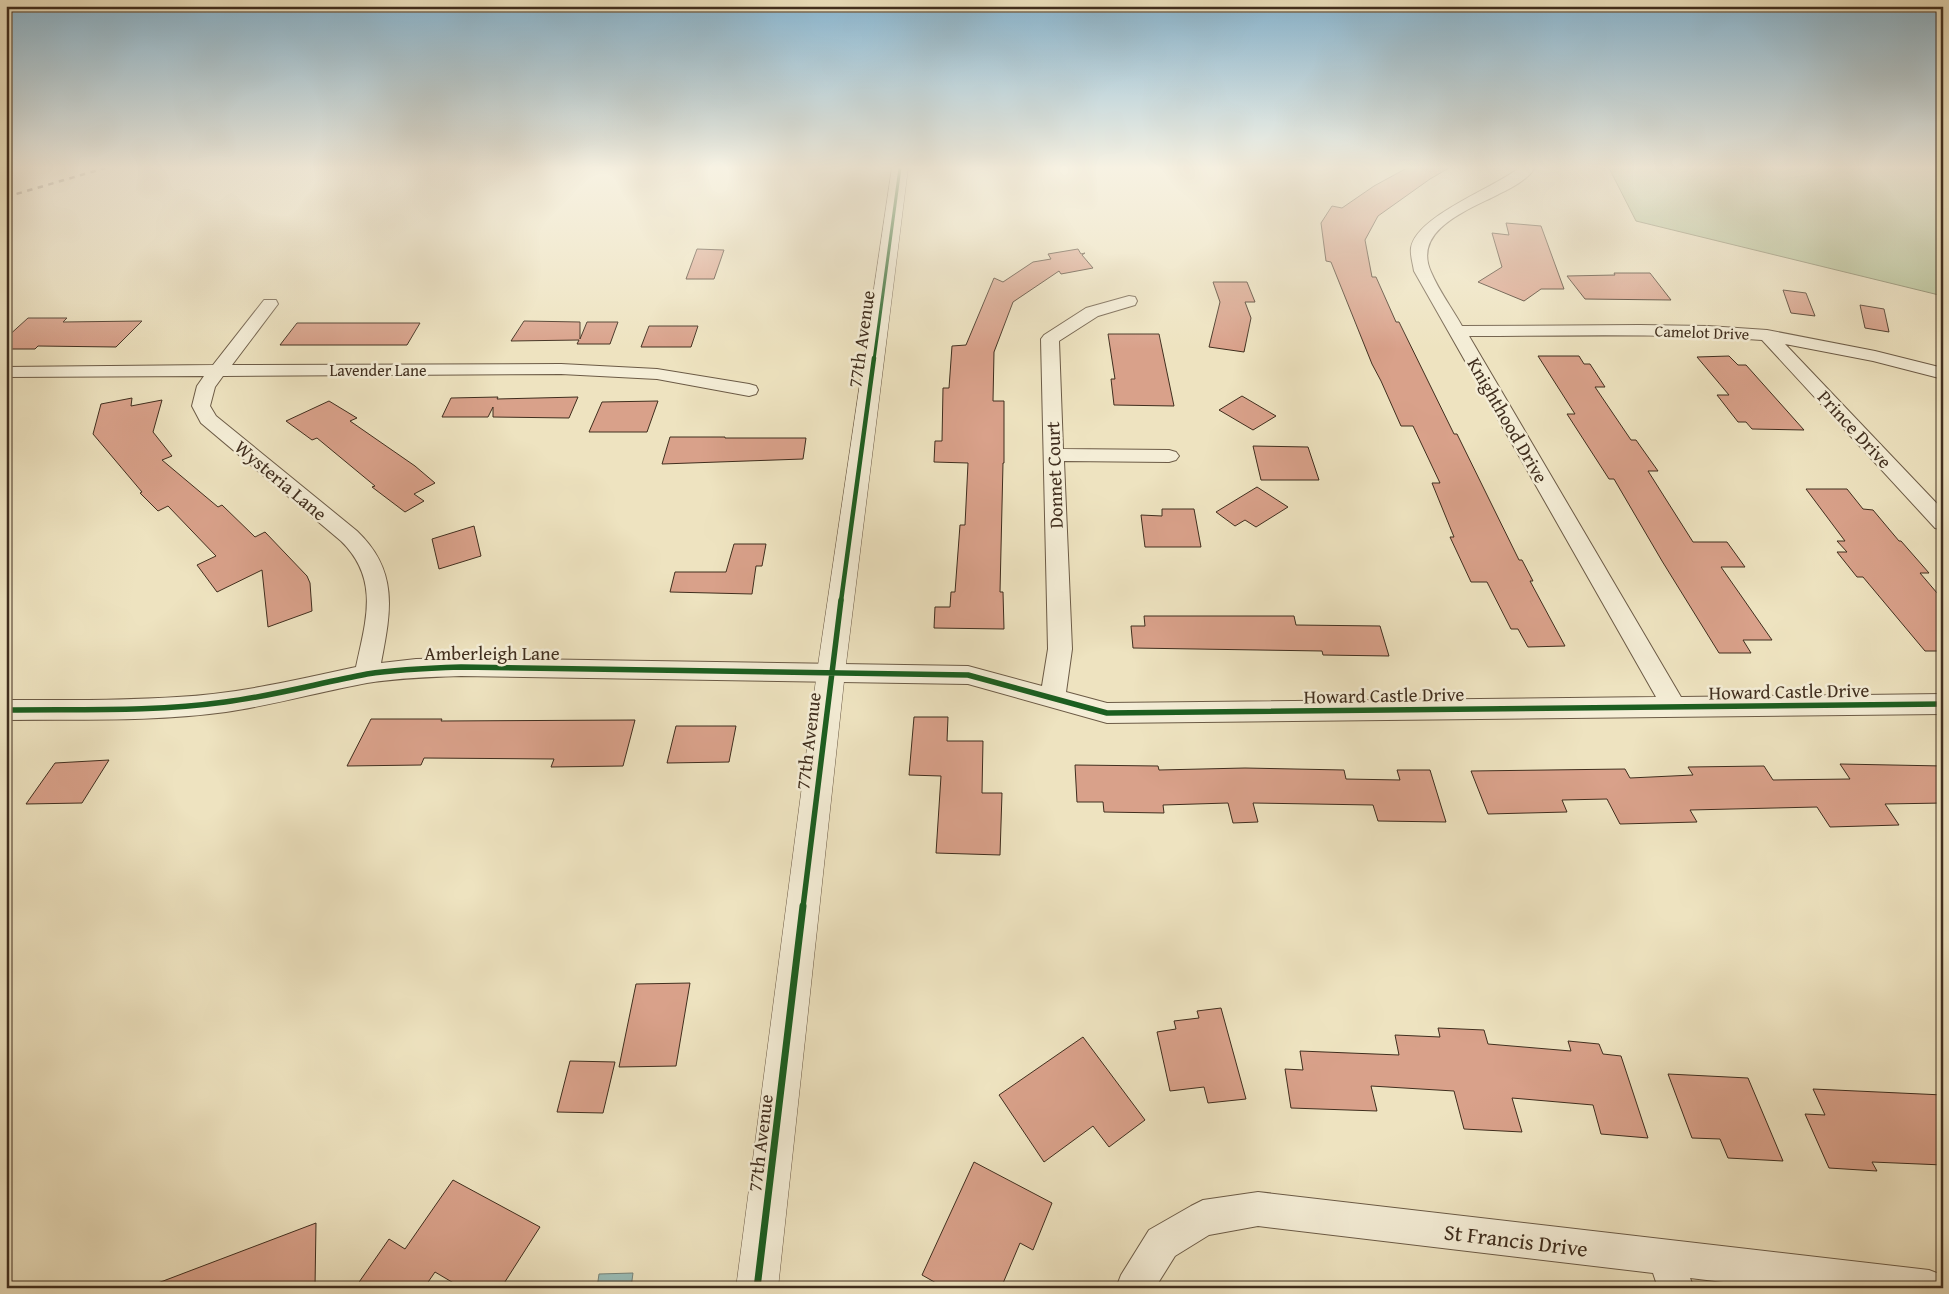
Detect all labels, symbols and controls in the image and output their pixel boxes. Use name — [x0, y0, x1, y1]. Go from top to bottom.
street label: 77th Avenue — [840, 288, 882, 390]
street label: Camelot Drive — [1654, 318, 1750, 346]
street label: Knighthood Drive — [1461, 352, 1555, 488]
street label: Lavender Lane — [329, 358, 427, 382]
street label: Prince Drive — [1811, 384, 1899, 475]
street label: Donnet Court — [1038, 421, 1070, 529]
street label: Wysteria Lane — [229, 433, 333, 527]
street label: Amberleigh Lane — [424, 639, 560, 667]
street label: Howard Castle Drive — [1708, 676, 1870, 706]
street label: Howard Castle Drive — [1303, 680, 1465, 710]
street label: 77th Avenue — [788, 690, 828, 791]
street label: 77th Avenue — [740, 1092, 780, 1193]
street label: St Francis Drive — [1442, 1215, 1590, 1265]

